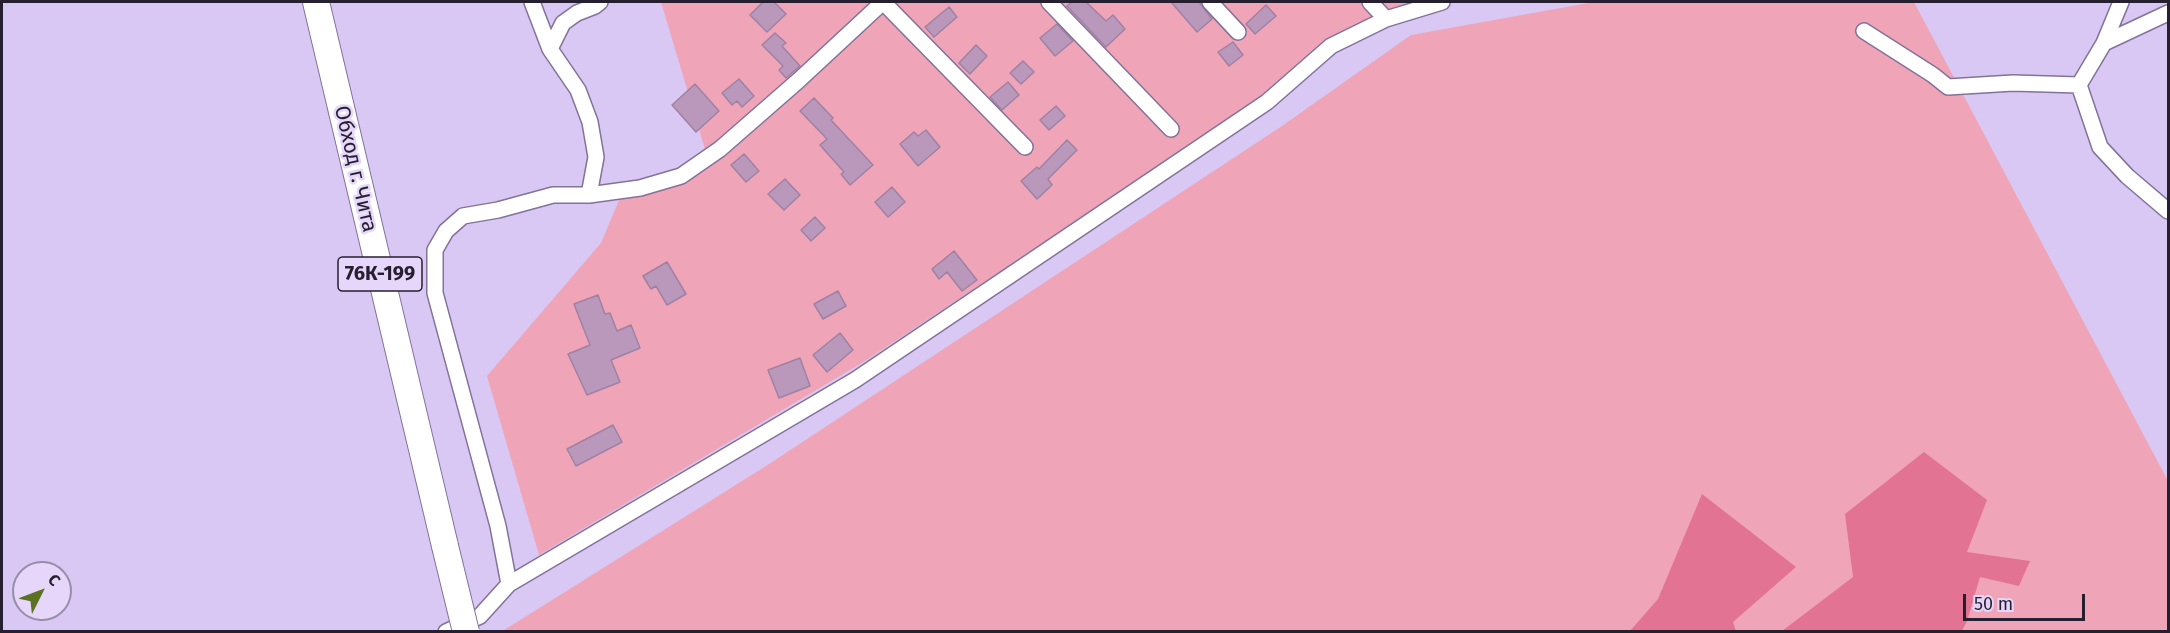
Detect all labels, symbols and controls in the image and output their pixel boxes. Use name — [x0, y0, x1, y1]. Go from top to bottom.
street label: Обход г. Чита — [328, 103, 382, 235]
road number: 76К-199 — [338, 257, 422, 291]
north arrow — [12, 561, 72, 621]
text: С — [44, 570, 64, 590]
scale bar — [1966, 582, 2088, 620]
text: 50 m — [1974, 593, 2013, 615]

